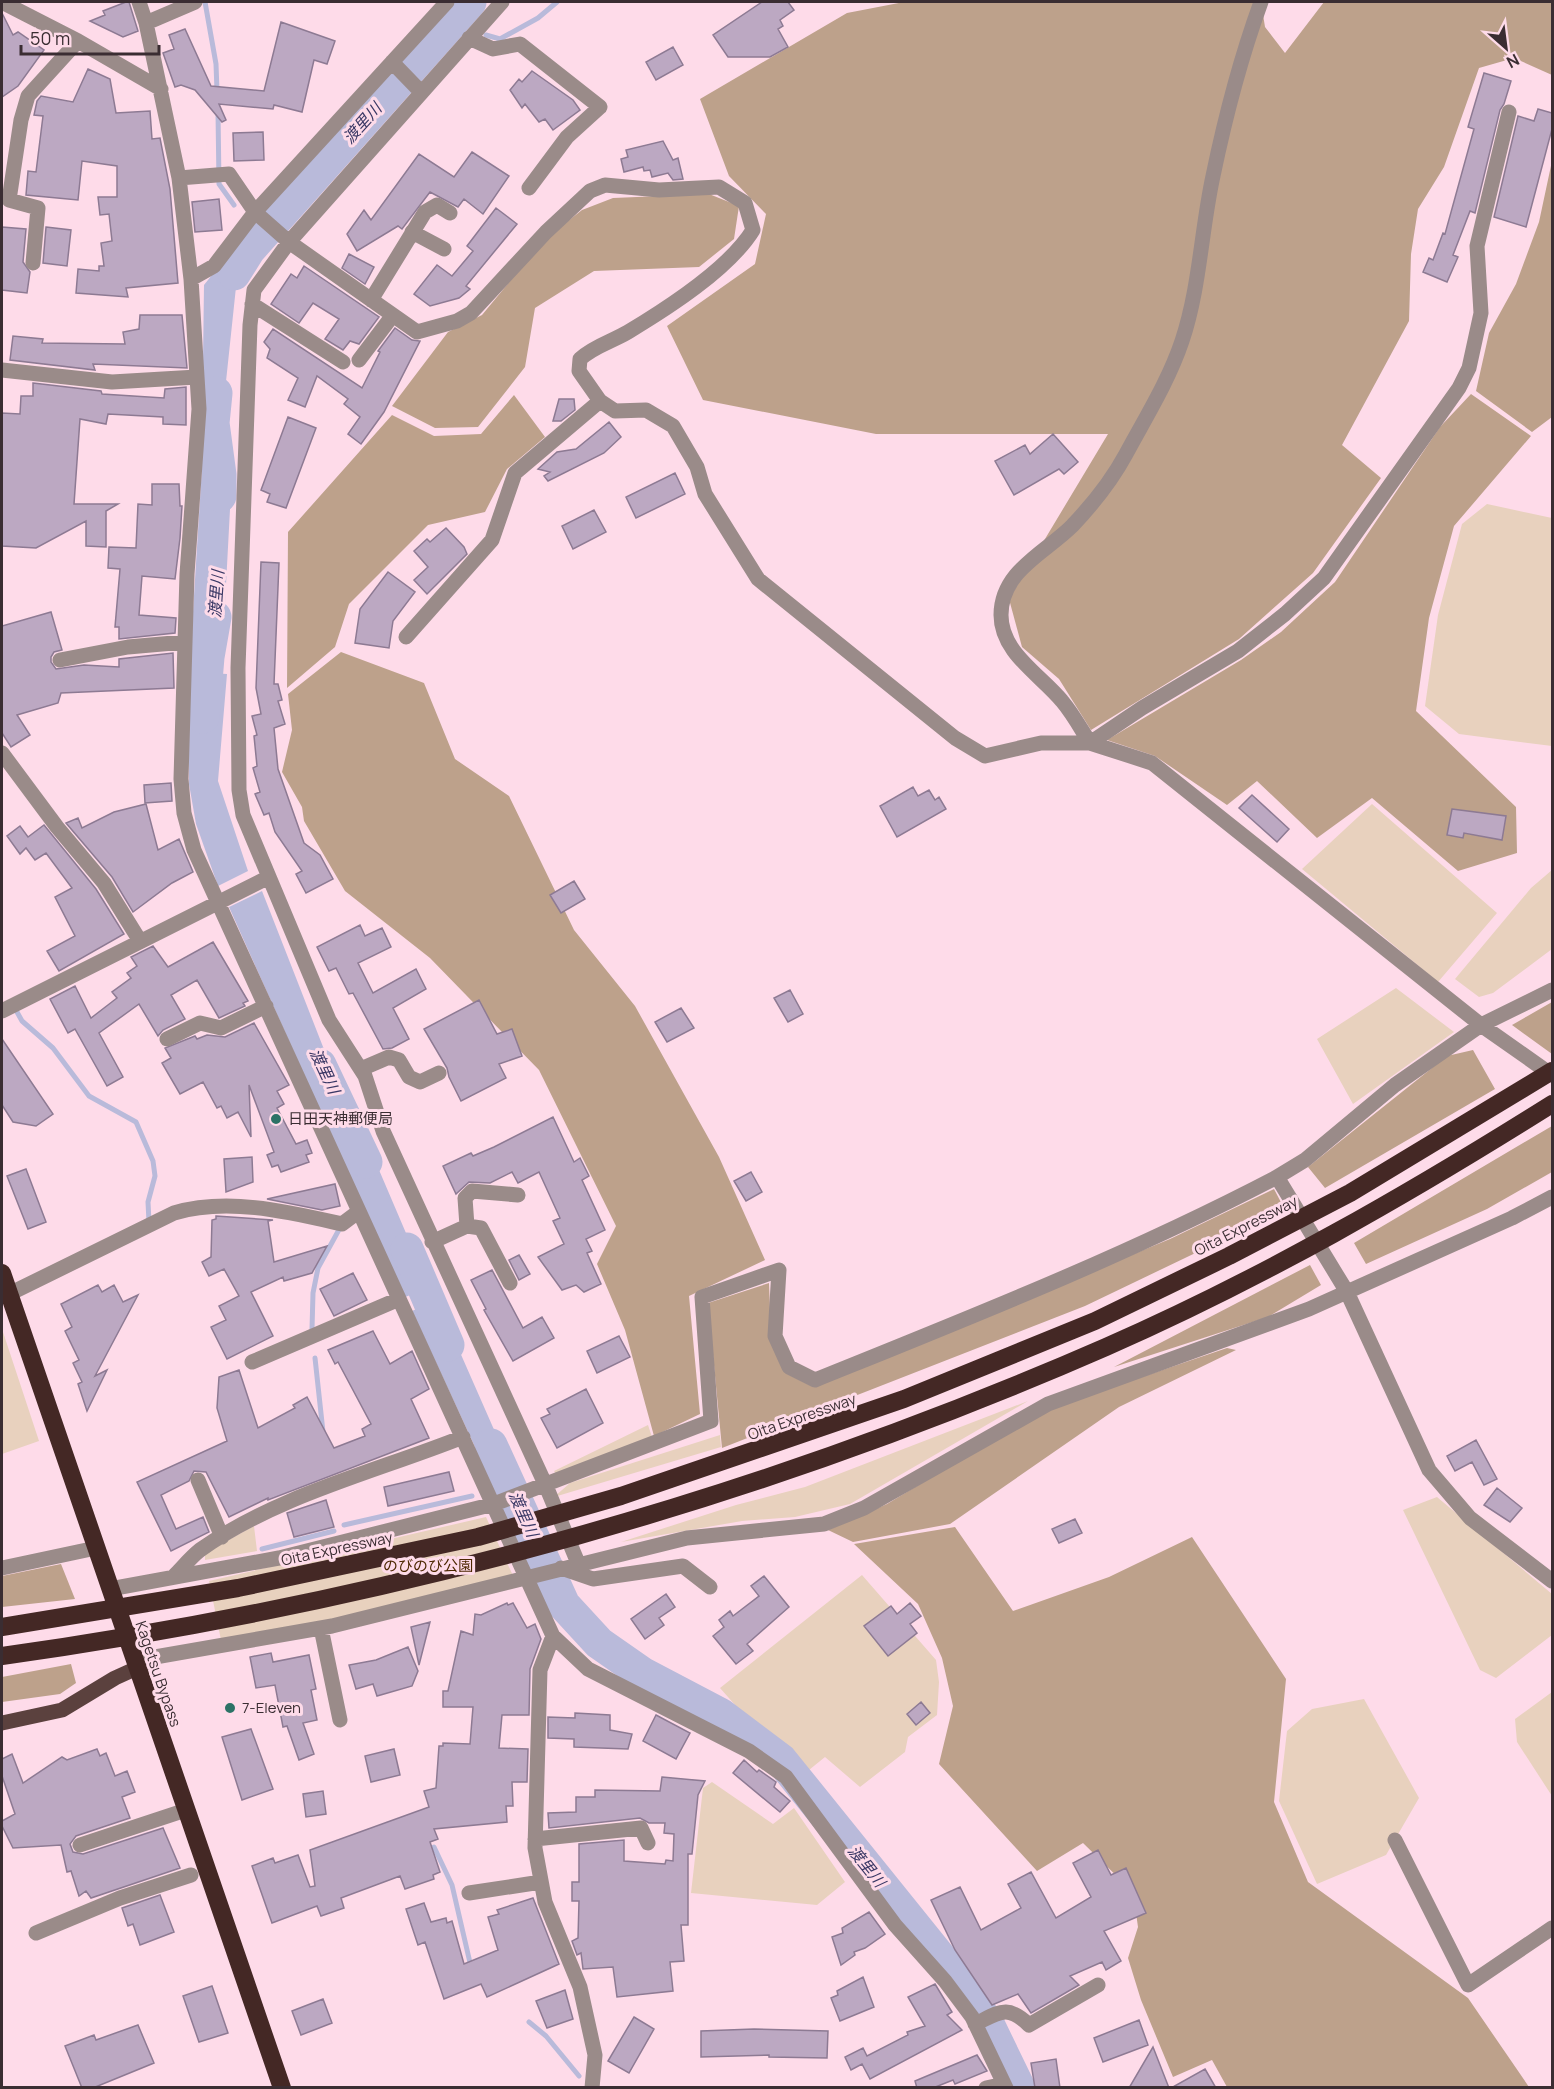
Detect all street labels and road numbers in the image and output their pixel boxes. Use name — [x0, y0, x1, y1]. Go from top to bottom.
street label: Oita Expressway — [1190, 1190, 1301, 1261]
street label: Oita Expressway — [745, 1388, 859, 1445]
street label: Oita Expressway — [279, 1526, 395, 1571]
street label: Kagetsu Bypass — [131, 1618, 186, 1730]

